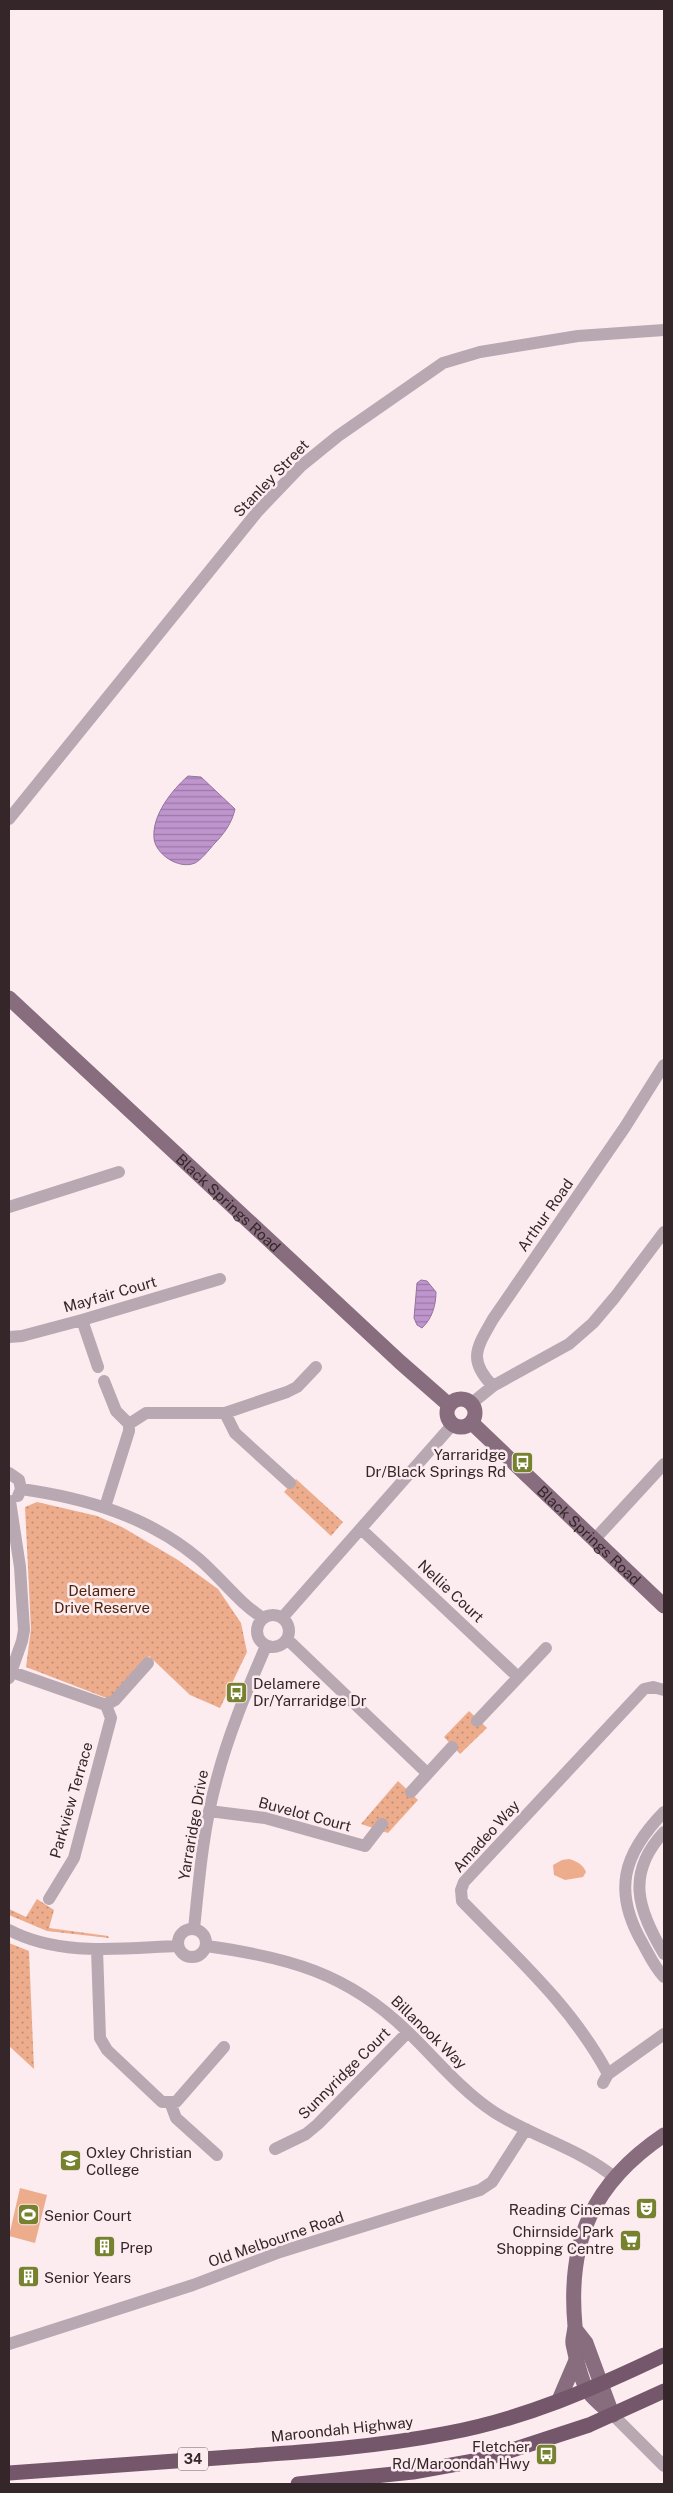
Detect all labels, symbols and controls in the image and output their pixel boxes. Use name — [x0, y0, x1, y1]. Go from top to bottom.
street label: Stanley Street — [230, 436, 312, 520]
street label: Black Springs Road — [173, 1150, 284, 1255]
street label: Arthur Road — [514, 1175, 576, 1255]
street label: Mayfair Court — [61, 1273, 159, 1315]
place label: Yarraridge Dr/Black Springs Rd — [365, 1446, 506, 1480]
bus stop icon: Yarraridge Dr/Black Springs Rd — [510, 1451, 534, 1475]
street label: Black Springs Road — [534, 1482, 644, 1588]
street label: Nellie Court — [415, 1556, 487, 1626]
park label: Delamere Drive Reserve — [54, 1582, 150, 1616]
place label: Delamere Dr/Yarraridge Dr — [253, 1675, 367, 1709]
bus stop icon: Delamere Dr/Yarraridge Dr — [225, 1680, 249, 1704]
street label: Parkview Terrace — [46, 1740, 96, 1860]
street label: Yarraridge Drive — [175, 1769, 211, 1881]
street label: Buvelot Court — [257, 1793, 353, 1835]
street label: Amadeo Way — [449, 1797, 523, 1875]
street label: Billanook Way — [388, 1992, 470, 2072]
street label: Sunnyridge Court — [295, 2024, 393, 2122]
place label: Oxley Christian College — [86, 2144, 192, 2178]
school or university icon: Oxley Christian College — [58, 2149, 82, 2173]
theatre icon: Reading Cinemas — [634, 2197, 658, 2221]
place label: Reading Cinemas — [509, 2201, 630, 2218]
sports icon: Senior Court — [16, 2203, 40, 2227]
place label: Senior Court — [44, 2207, 132, 2224]
street label: Old Melbourne Road — [206, 2208, 346, 2270]
place label: Chirnside Park Shopping Centre — [496, 2223, 614, 2257]
supermarket icon: Chirnside Park Shopping Centre — [618, 2228, 642, 2252]
building icon: Prep — [92, 2235, 116, 2259]
place label: Prep — [120, 2239, 153, 2256]
building icon: Senior Years — [16, 2265, 40, 2289]
place label: Senior Years — [44, 2269, 131, 2286]
street label: Maroondah Highway — [270, 2413, 414, 2445]
place label: Fletcher Rd/Maroondah Hwy — [392, 2438, 530, 2472]
bus stop icon: Fletcher Rd/Maroondah Hwy — [534, 2443, 558, 2467]
road number: 34 — [178, 2448, 208, 2470]

